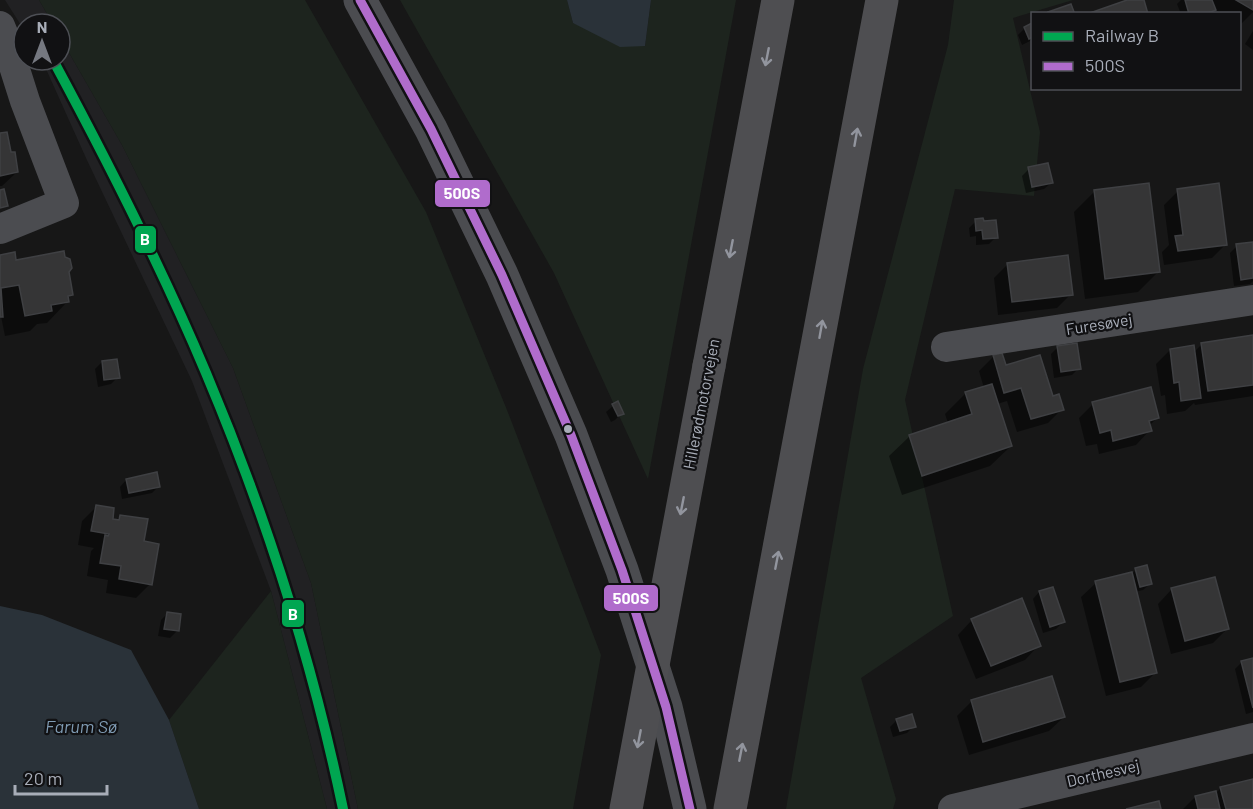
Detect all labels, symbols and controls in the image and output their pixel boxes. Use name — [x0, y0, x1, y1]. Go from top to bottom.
north arrow — [12, 12, 72, 72]
legend — [1031, 12, 1241, 90]
text: N — [37, 17, 47, 36]
text: Railway B — [1085, 24, 1159, 46]
one-way arrow — [761, 47, 772, 67]
text: 500S — [1085, 54, 1125, 76]
one-way arrow — [851, 127, 862, 147]
line badge: 500S — [434, 179, 491, 208]
text: 500S — [444, 183, 480, 202]
line badge: B — [134, 225, 157, 254]
text: B — [140, 229, 150, 248]
one-way arrow — [725, 239, 736, 258]
street label: Furesøvej — [1064, 309, 1134, 338]
one-way arrow — [816, 319, 827, 339]
street label: Hillerødmotorvejen — [679, 337, 722, 471]
unlabelled marker — [562, 423, 574, 435]
one-way arrow — [676, 496, 687, 516]
one-way arrow — [772, 551, 783, 570]
line badge: 500S — [603, 584, 659, 612]
text: 500S — [613, 588, 649, 607]
line badge: B — [281, 599, 305, 628]
text: B — [288, 604, 298, 623]
water label: Farum Sø — [45, 715, 117, 737]
one-way arrow — [633, 729, 644, 749]
one-way arrow — [736, 742, 747, 762]
street label: Dorthesvej — [1065, 755, 1141, 790]
scale bar — [15, 758, 106, 796]
text: 20 m — [24, 767, 62, 789]

